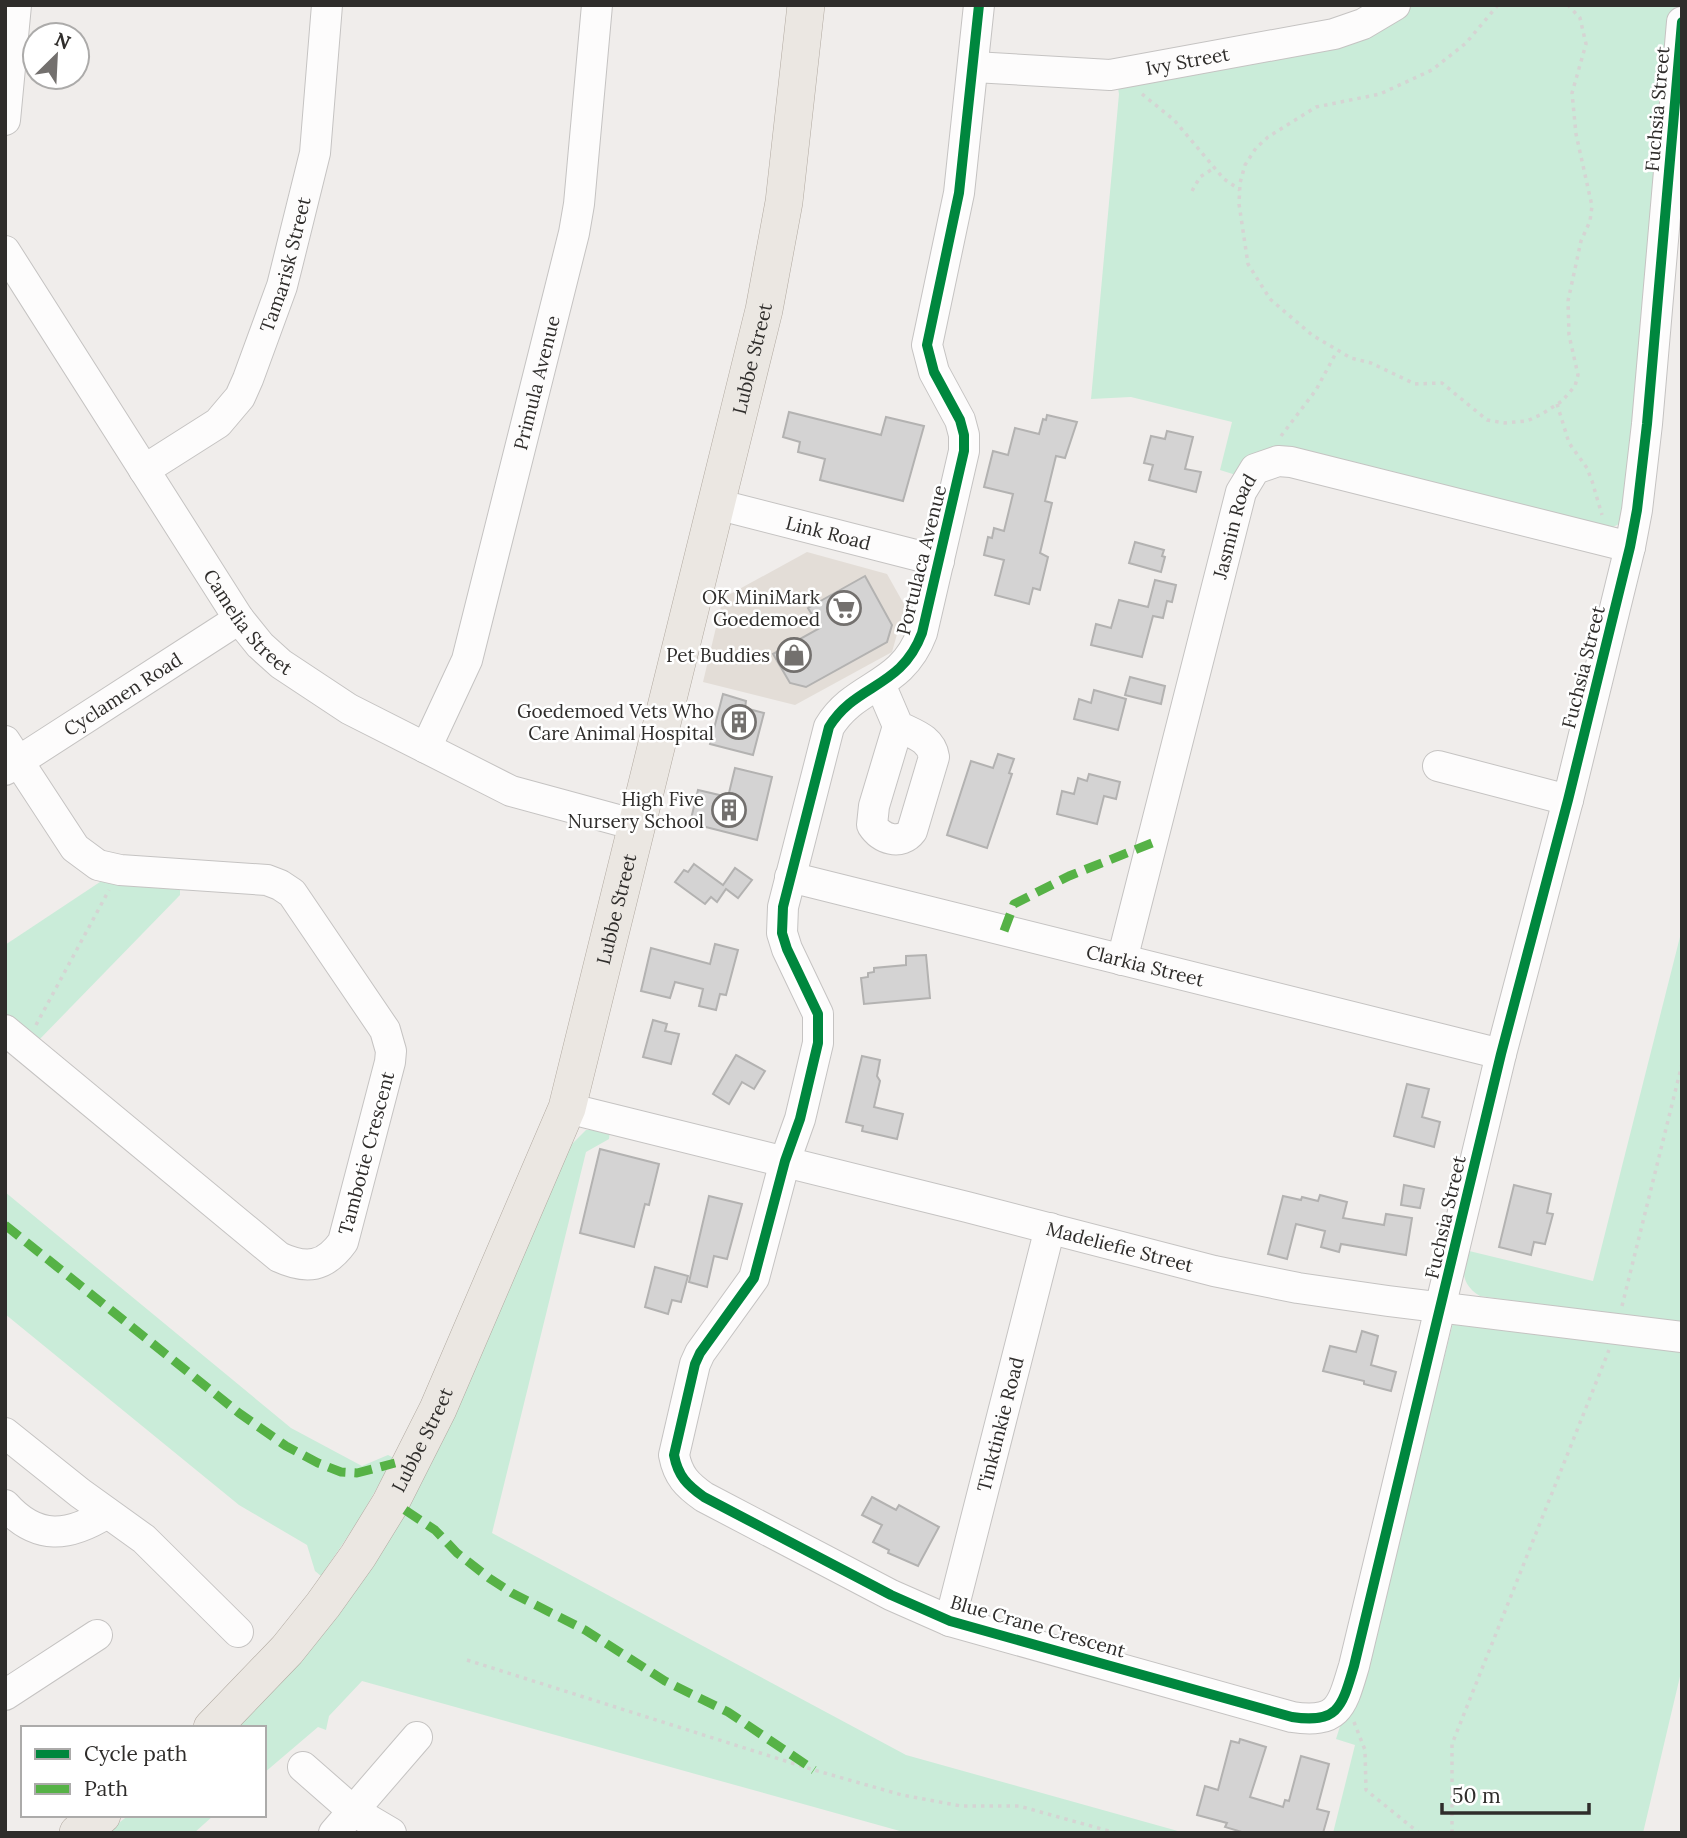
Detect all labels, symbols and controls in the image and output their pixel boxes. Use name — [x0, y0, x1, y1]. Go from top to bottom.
north arrow — [21, 21, 91, 91]
text: N — [51, 27, 75, 55]
street label: Ivy Street — [1144, 41, 1232, 80]
street label: Fuchsia Street — [1640, 45, 1674, 173]
street label: Tamarisk Street — [254, 194, 316, 336]
street label: Lubbe Street — [727, 300, 777, 417]
street label: Primula Avenue — [508, 313, 565, 452]
street label: Jasmin Road — [1207, 469, 1261, 582]
street label: Portulaca Avenue — [891, 482, 951, 638]
street label: Link Road — [783, 510, 874, 555]
street label: Camelia Street — [198, 565, 297, 680]
place label: OK MiniMark Goedemoed — [702, 585, 821, 631]
supermarket icon: OK MiniMark Goedemoed — [825, 589, 863, 627]
street label: Fuchsia Street — [1556, 602, 1610, 731]
shop icon: Pet Buddies — [775, 636, 813, 674]
place label: Pet Buddies — [666, 643, 770, 667]
street label: Cyclamen Road — [59, 647, 186, 741]
place label: Goedemoed Vets Who Care Animal Hospital — [517, 699, 714, 745]
building icon: Goedemoed Vets Who Care Animal Hospital — [720, 703, 758, 741]
place label: High Five Nursery School — [568, 787, 704, 833]
building icon: High Five Nursery School — [710, 791, 748, 829]
street label: Lubbe Street — [591, 850, 642, 967]
street label: Clarkia Street — [1084, 939, 1207, 992]
street label: Tambotie Crescent — [333, 1068, 400, 1237]
street label: Fuchsia Street — [1419, 1152, 1471, 1281]
street label: Madeliefie Street — [1044, 1216, 1197, 1277]
street label: Tinktinkie Road — [971, 1354, 1029, 1494]
street label: Lubbe Street — [386, 1383, 458, 1496]
street label: Blue Crane Crescent — [948, 1590, 1129, 1663]
legend — [21, 1726, 266, 1817]
text: Cycle path — [84, 1740, 187, 1767]
scale bar — [1442, 1772, 1589, 1816]
text: Path — [84, 1775, 128, 1802]
text: 50 m — [1452, 1782, 1501, 1809]

